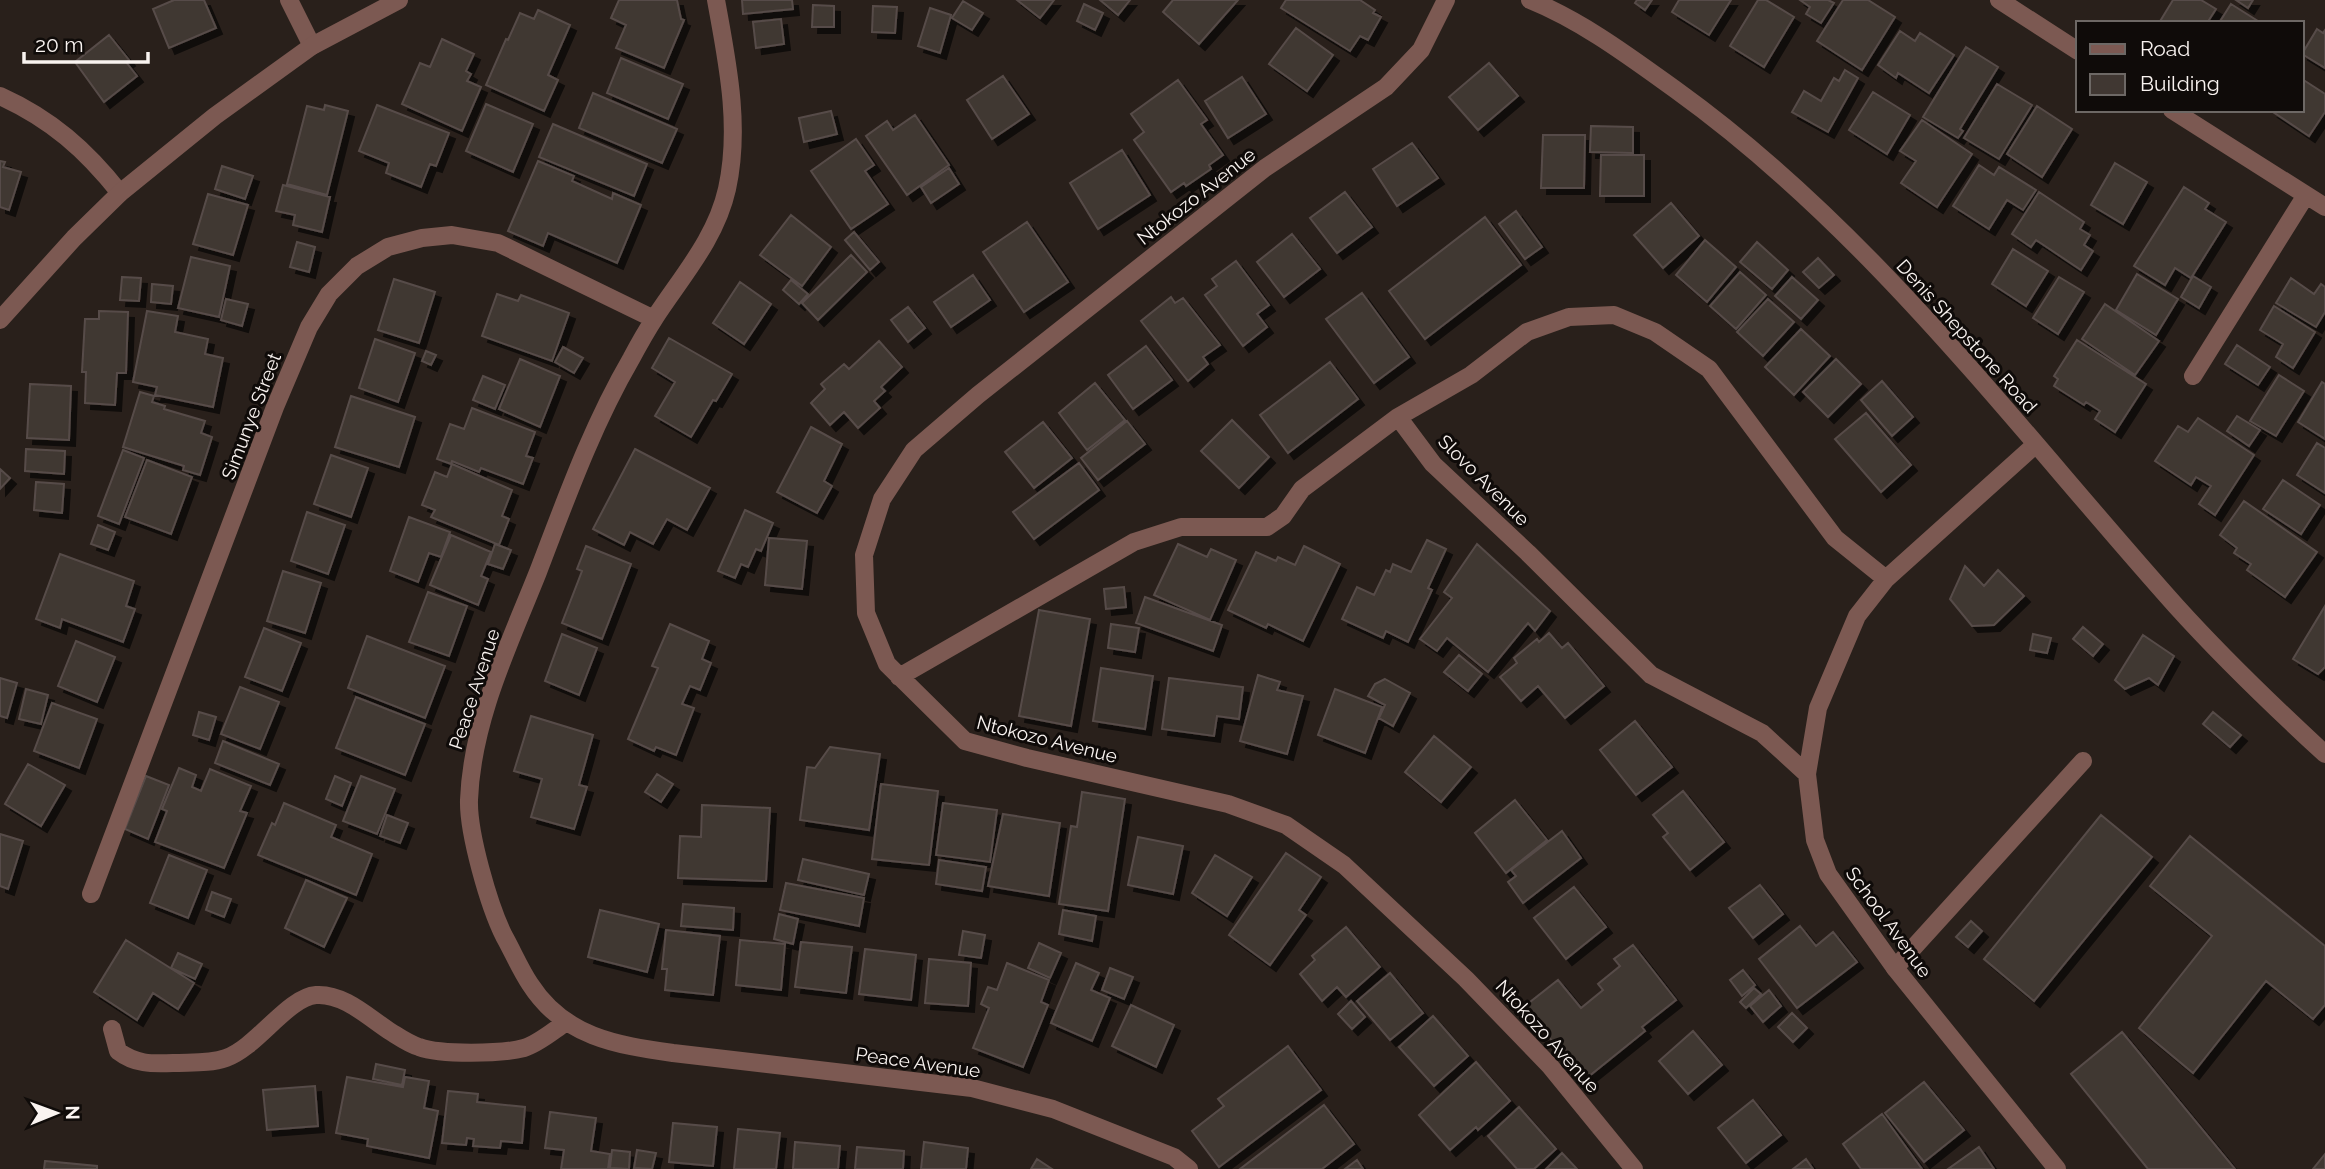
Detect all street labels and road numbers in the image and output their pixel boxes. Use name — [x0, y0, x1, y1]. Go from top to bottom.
street label: Ntokozo Avenue — [1132, 143, 1260, 249]
street label: Denis Shepstone Road — [1892, 255, 2042, 417]
street label: Simunye Street — [217, 349, 285, 482]
street label: Slovo Avenue — [1434, 430, 1534, 530]
street label: Peace Avenue — [444, 626, 504, 752]
street label: Ntokozo Avenue — [974, 711, 1120, 767]
street label: School Avenue — [1842, 862, 1936, 982]
street label: Ntokozo Avenue — [1492, 975, 1604, 1097]
street label: Peace Avenue — [854, 1042, 982, 1082]

